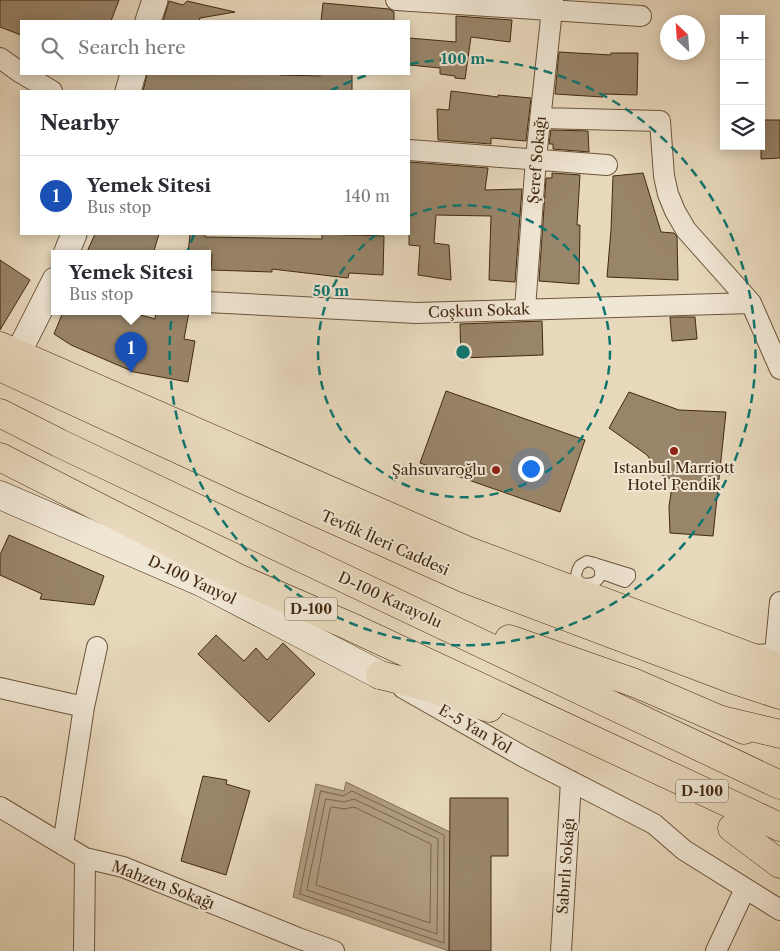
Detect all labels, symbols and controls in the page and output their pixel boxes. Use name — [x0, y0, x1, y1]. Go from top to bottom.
north arrow — [660, 15, 705, 60]
map controls — [720, 15, 765, 150]
button: + — [720, 15, 765, 60]
search box — [20, 20, 410, 75]
icon: search — [38, 34, 66, 62]
text: Search here — [78, 36, 186, 59]
text: 100 m — [441, 49, 485, 68]
button: − — [720, 60, 765, 105]
button: layers — [720, 105, 765, 150]
text: Nearby — [40, 110, 119, 135]
street label: Şeref Sokağı — [523, 115, 550, 205]
text: Yemek Sitesi — [87, 174, 211, 197]
text: 1 — [52, 186, 60, 206]
text: 140 m — [345, 186, 390, 206]
text: Bus stop — [87, 197, 151, 217]
popup — [51, 250, 211, 315]
text: Yemek Sitesi — [69, 261, 193, 284]
text: 50 m — [313, 281, 349, 300]
text: Bus stop — [69, 284, 133, 304]
street label: Coşkun Sokak — [428, 299, 531, 322]
pin: 1 — [115, 332, 147, 373]
centre of rings — [454, 343, 472, 361]
marker: Istanbul Marriott Hotel Pendik — [668, 445, 680, 457]
your location — [518, 456, 544, 482]
place label: Istanbul Marriott Hotel Pendik — [613, 458, 735, 494]
place label: Şahsuvaroğlu — [392, 460, 486, 479]
marker: Şahsuvaroğlu — [490, 464, 502, 476]
street label: Tevfik İleri Caddesi — [318, 506, 453, 580]
street label: D-100 Yanyol — [145, 551, 240, 609]
street label: D-100 Karayolu — [335, 567, 445, 632]
road number: D-100 — [285, 598, 337, 620]
street label: E-5 Yan Yol — [435, 700, 516, 757]
road number: D-100 — [676, 779, 728, 802]
street label: Sabırlı Sokağı — [553, 817, 578, 915]
street label: Mahzen Sokağı — [109, 856, 218, 913]

